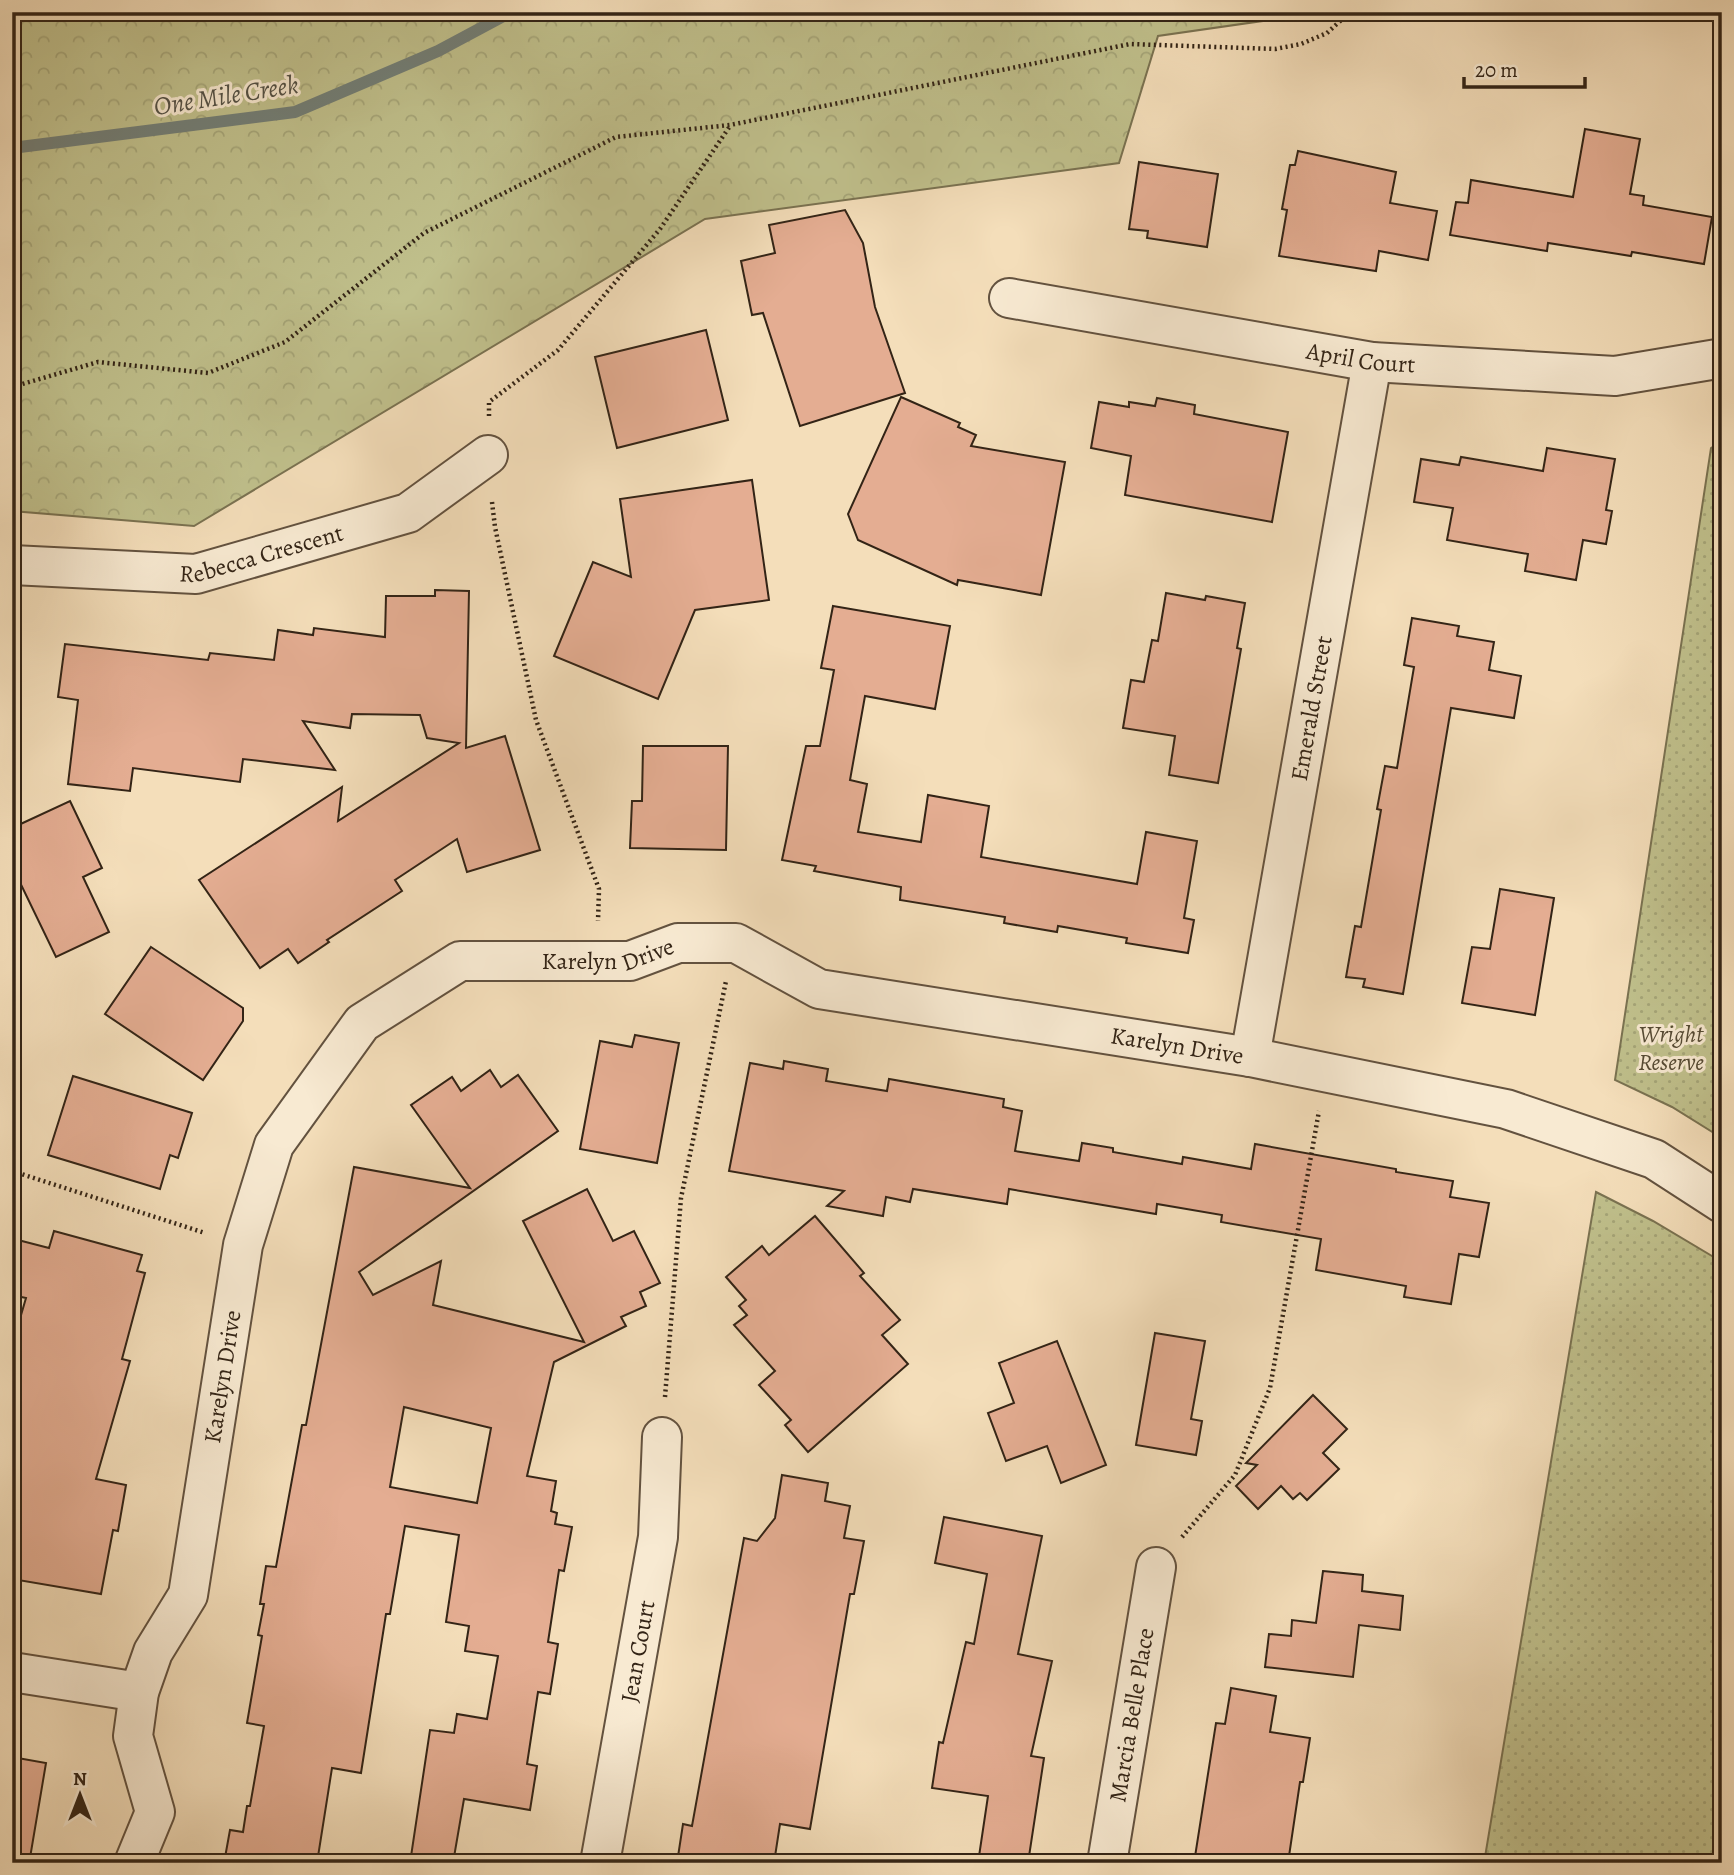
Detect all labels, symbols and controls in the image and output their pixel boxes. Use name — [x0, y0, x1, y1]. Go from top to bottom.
scale bar — [1464, 46, 1585, 90]
text: 20 m — [1475, 56, 1518, 84]
water label: One Mile Creek — [151, 67, 301, 124]
street label: April Court — [1303, 335, 1416, 380]
street label: Rebecca Crescent — [179, 516, 347, 590]
street label: Emerald Street — [1283, 633, 1340, 783]
street label: Karelyn Drive — [542, 930, 678, 979]
park label: Wright Reserve — [1638, 1018, 1704, 1078]
street label: Karelyn Drive — [1108, 1019, 1246, 1072]
street label: Karelyn Drive — [196, 1308, 249, 1445]
street label: Jean Court — [613, 1598, 662, 1705]
street label: Marcia Belle Place — [1101, 1626, 1162, 1805]
north arrow — [46, 1759, 116, 1829]
text: N — [73, 1766, 87, 1792]

